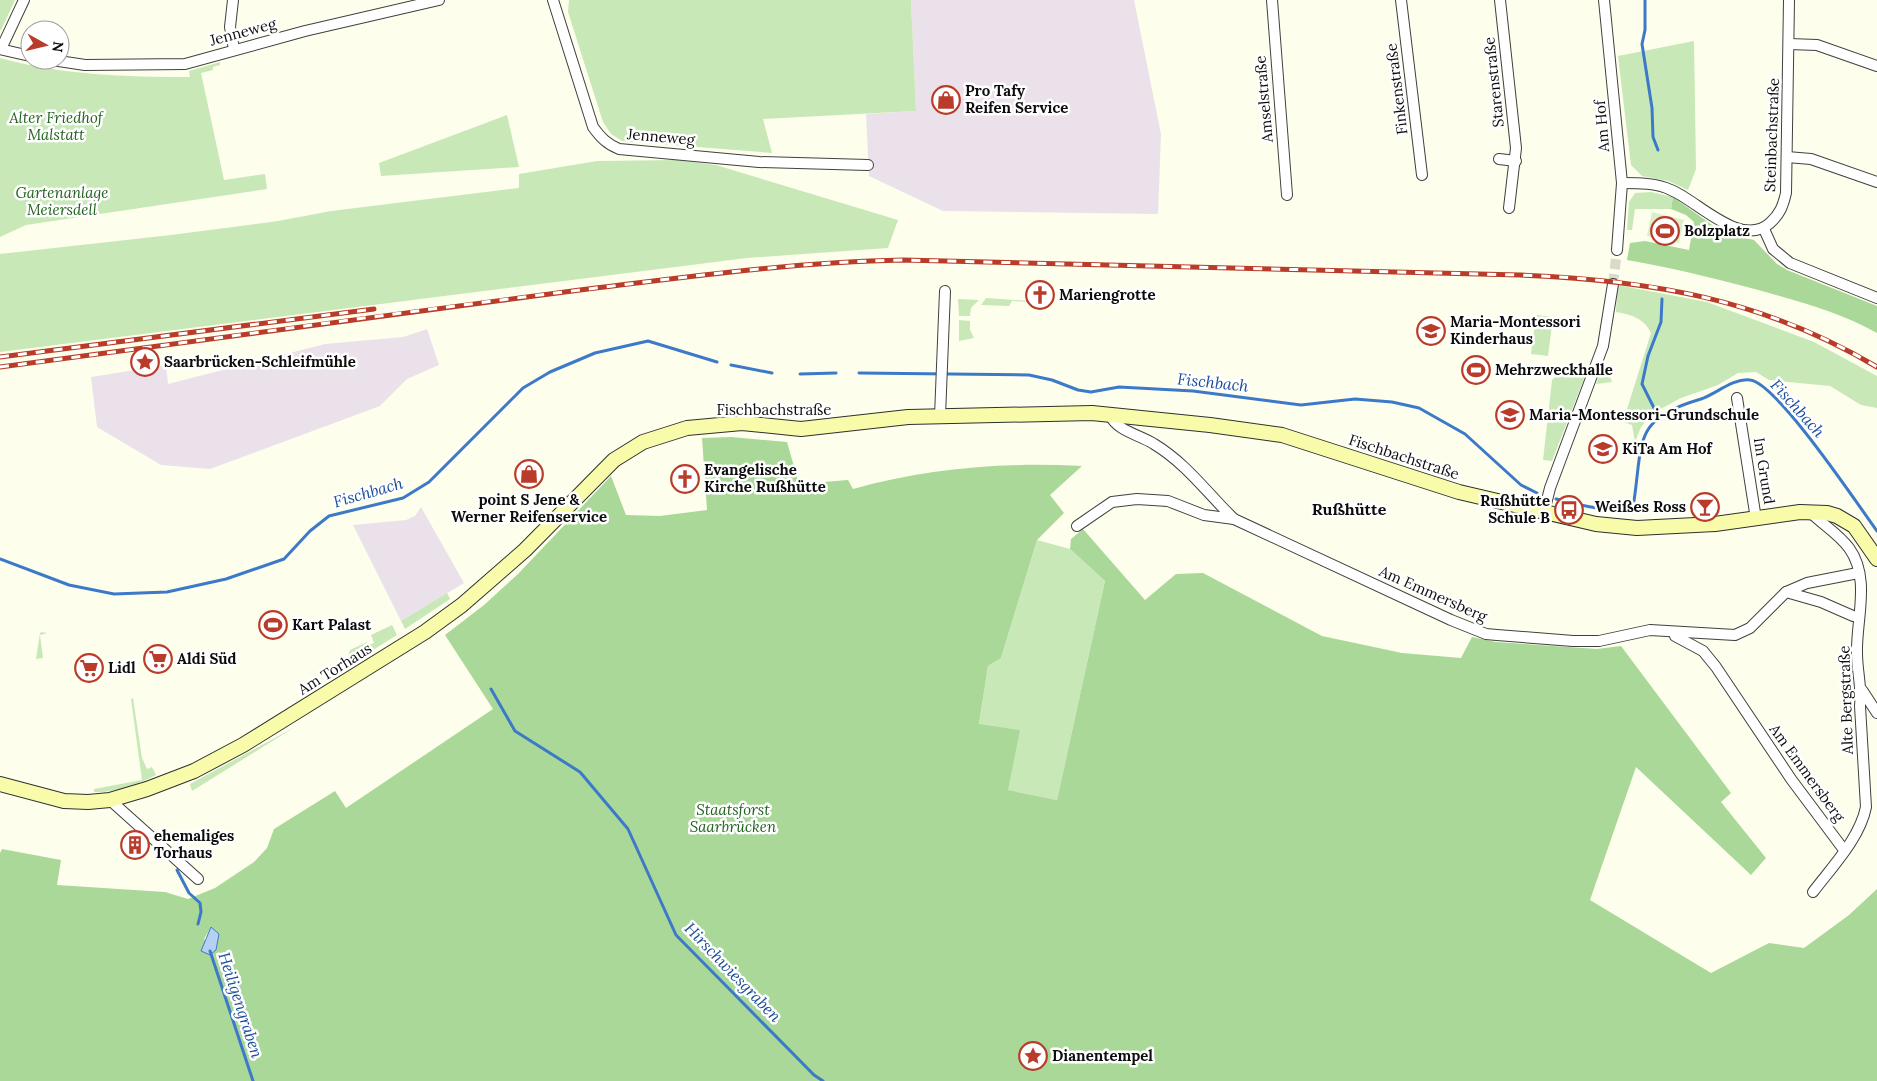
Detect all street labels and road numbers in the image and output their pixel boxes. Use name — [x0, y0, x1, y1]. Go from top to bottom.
street label: Jenneweg — [207, 13, 279, 50]
street label: Starenstraße — [1479, 36, 1508, 128]
street label: Finkenstraße — [1381, 42, 1412, 136]
street label: Amselstraße — [1250, 55, 1277, 144]
street label: Steinbachstraße — [1760, 77, 1783, 192]
street label: Am Hof — [1590, 98, 1613, 154]
street label: Jenneweg — [625, 124, 696, 149]
street label: Fischbachstraße — [717, 400, 831, 419]
street label: Fischbachstraße — [1347, 430, 1462, 483]
street label: Im Grund — [1750, 436, 1779, 506]
street label: Am Emmersberg — [1375, 561, 1491, 626]
street label: Am Torhaus — [294, 638, 375, 699]
street label: Alte Bergstraße — [1834, 645, 1857, 756]
street label: Am Emmersberg — [1765, 719, 1850, 826]

